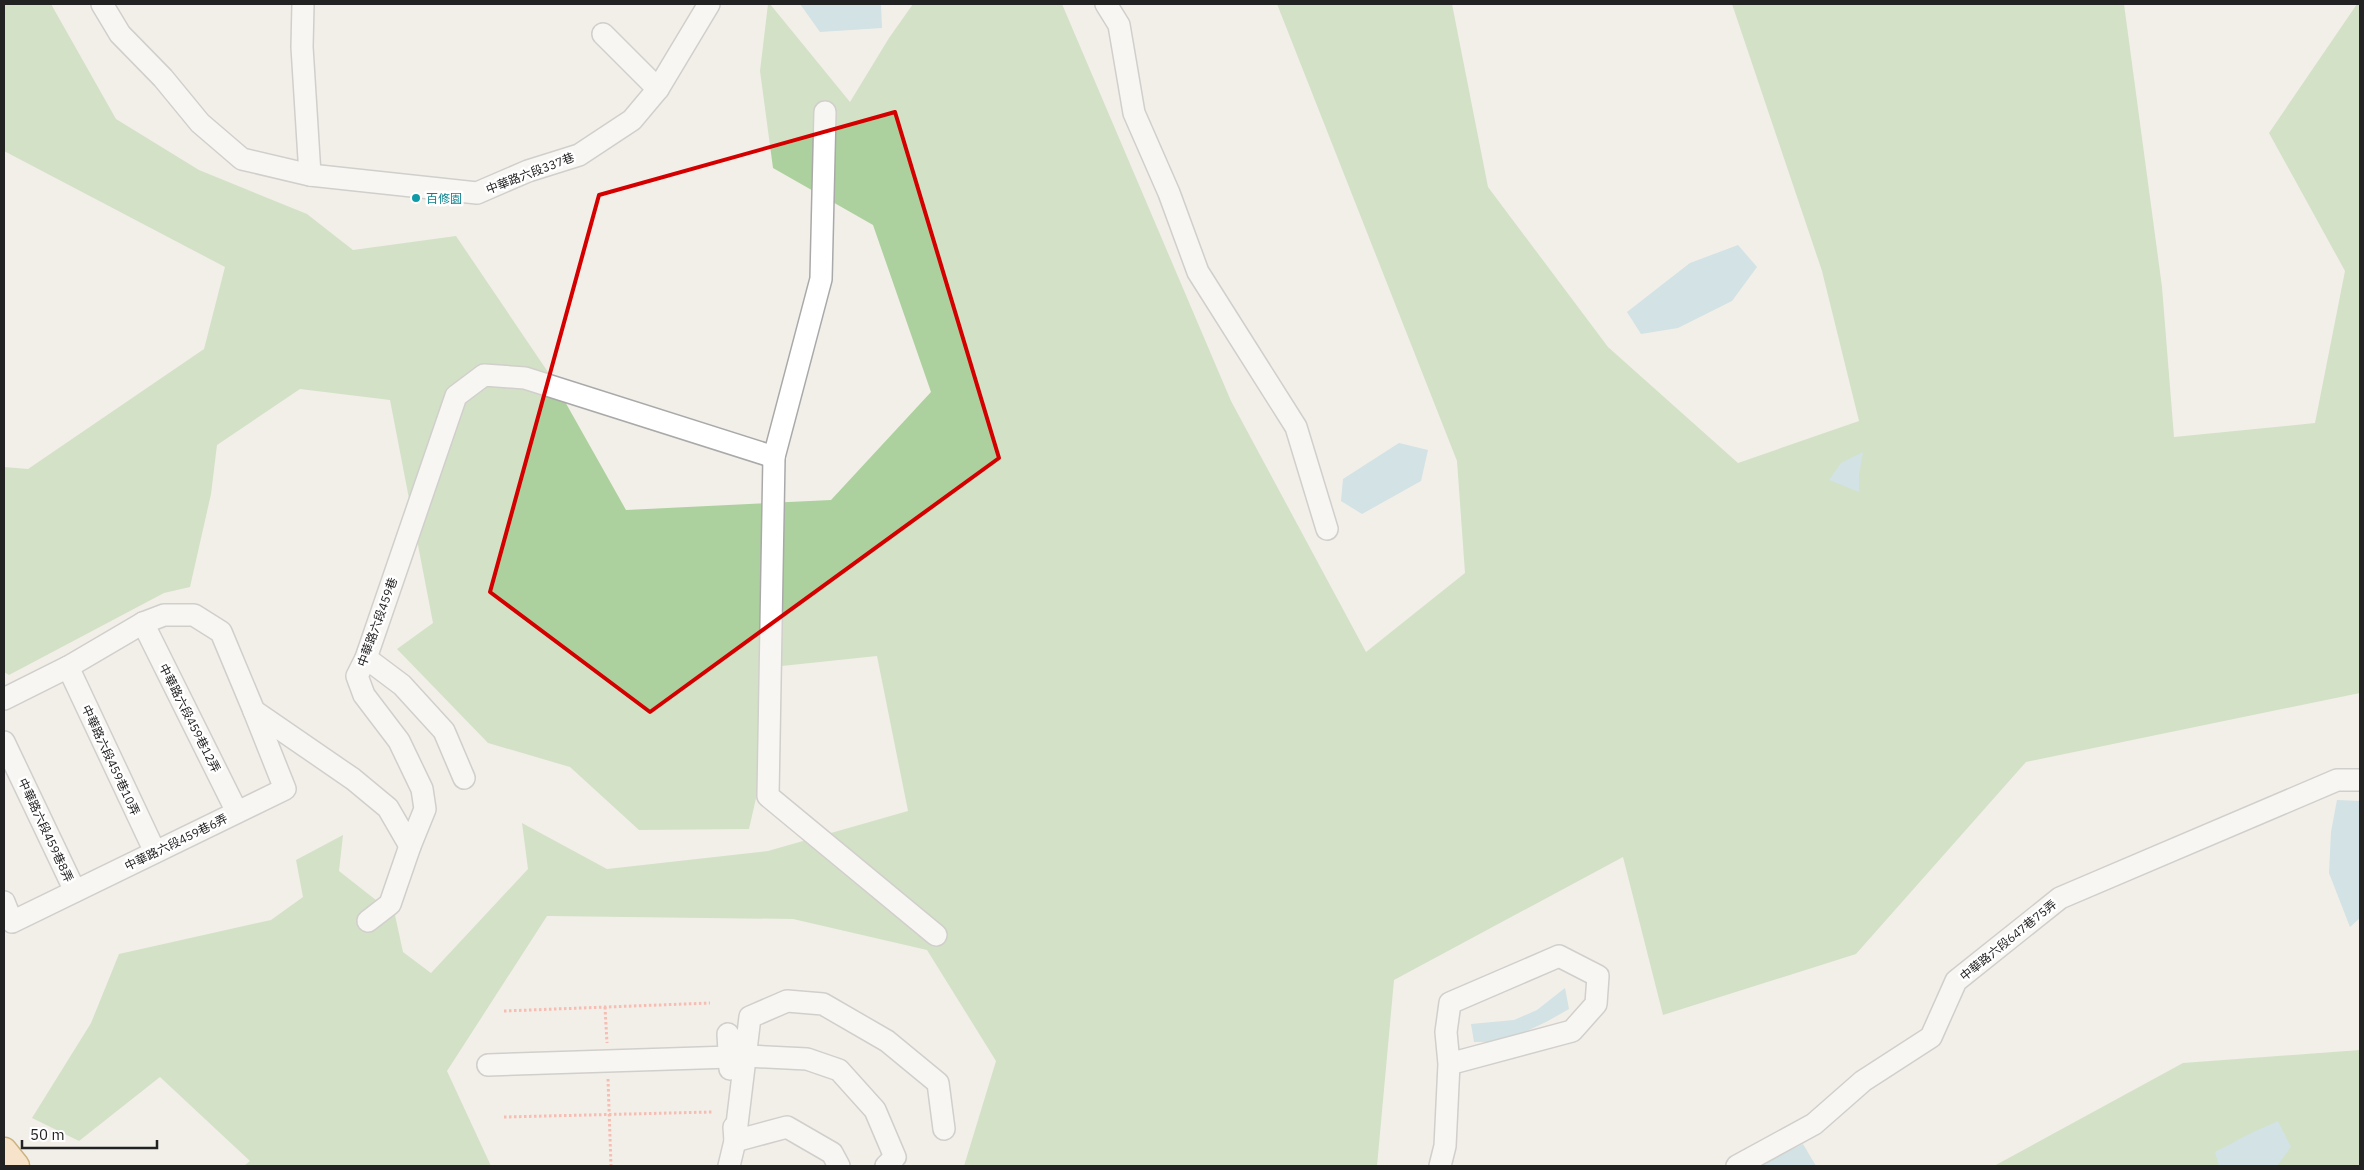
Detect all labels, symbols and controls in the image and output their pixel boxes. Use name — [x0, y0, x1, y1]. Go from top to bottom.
street label: 中華路六段337巷 — [484, 149, 576, 197]
place label: 百修園 — [426, 191, 462, 206]
marker: 百修園 — [410, 192, 422, 204]
street label: 中華路六段459巷 — [354, 575, 400, 669]
street label: 中華路六段459巷12弄 — [156, 661, 224, 775]
street label: 中華路六段459巷10弄 — [79, 702, 143, 818]
street label: 中華路六段459巷8弄 — [15, 776, 77, 884]
street label: 中華路六段459巷6弄 — [122, 811, 230, 873]
street label: 中華路六段647巷75弄 — [1957, 896, 2059, 984]
scale bar — [22, 1118, 158, 1150]
text: 50 m — [30, 1125, 65, 1144]

